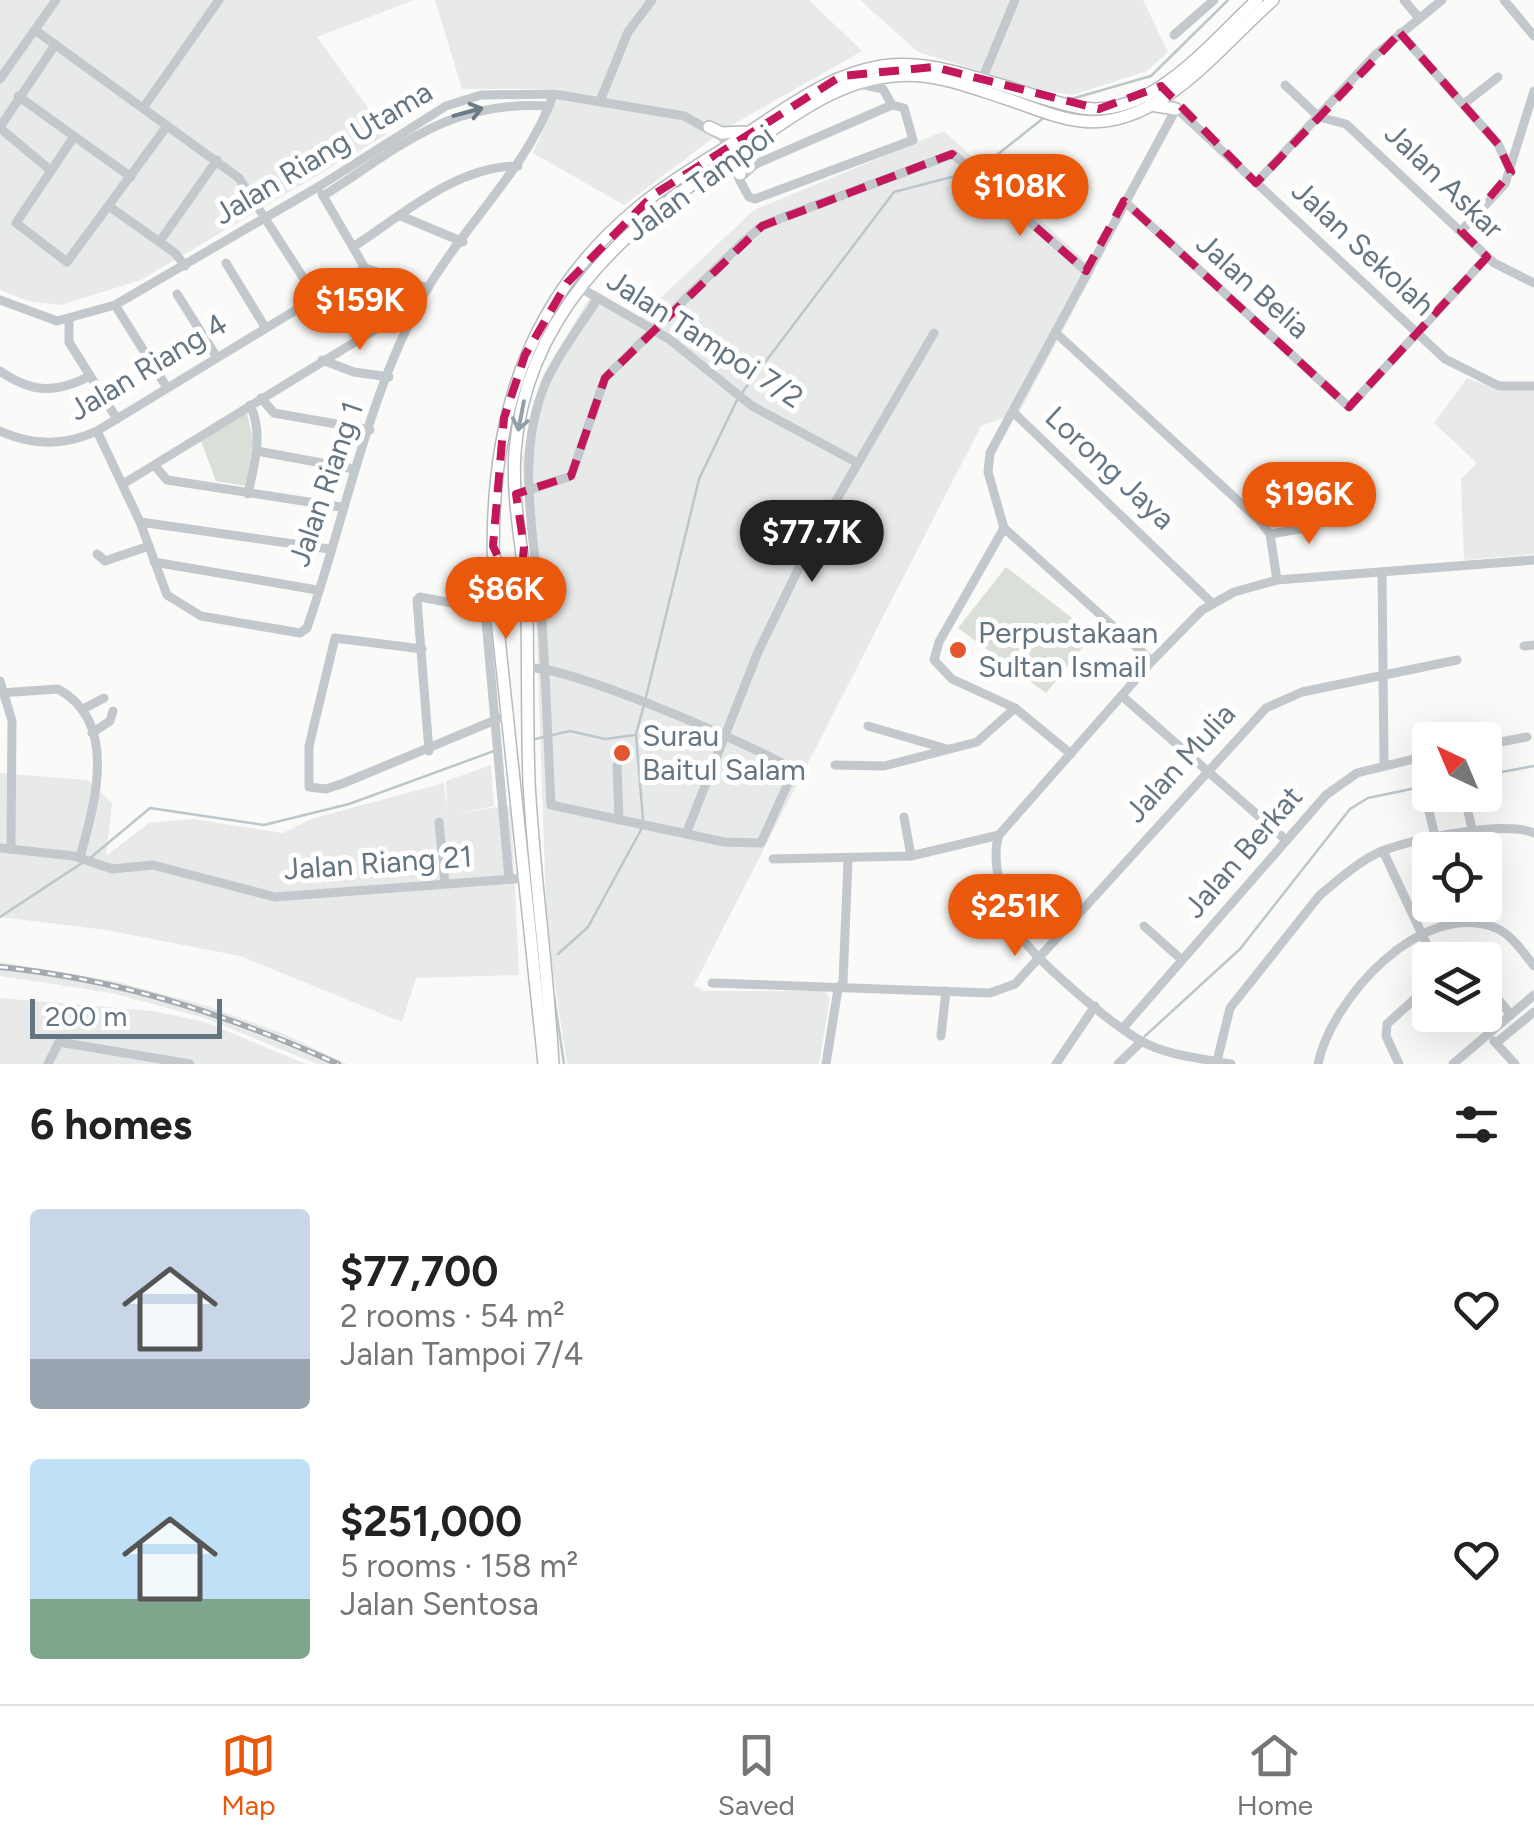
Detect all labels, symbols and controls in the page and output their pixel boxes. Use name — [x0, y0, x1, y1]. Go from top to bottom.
street label: Jalan Riang Utama — [207, 73, 439, 232]
one-way arrow — [451, 102, 483, 121]
street label: Jalan Askar — [1377, 115, 1511, 246]
street label: Jalan Tampoi — [618, 116, 781, 249]
pin: $108K — [950, 154, 1090, 239]
text: $108K — [974, 167, 1066, 205]
street label: Jalan Sekolah — [1284, 172, 1442, 323]
street label: Jalan Belia — [1189, 225, 1318, 346]
street label: Jalan Tampoi 7/2 — [600, 261, 810, 416]
pin: $159K — [290, 268, 430, 353]
text: $159K — [315, 281, 405, 319]
street label: Jalan Riang 4 — [62, 305, 234, 428]
street label: Jalan Riang 1 — [280, 396, 371, 571]
street label: Lorong Jaya — [1038, 398, 1183, 537]
one-way arrow — [510, 399, 529, 431]
pin: $196K — [1239, 462, 1379, 547]
text: $196K — [1264, 475, 1354, 513]
pin: $77.7K — [731, 500, 893, 585]
text: $77.7K — [762, 513, 862, 551]
pin: $86K — [447, 557, 565, 642]
text: $86K — [467, 570, 545, 608]
place label: Perpustakaan Sultan Ismail — [978, 614, 1158, 685]
marker: Perpustakaan Sultan Ismail — [947, 639, 969, 661]
street label: Jalan Mulia — [1116, 695, 1243, 830]
place label: Surau Baitul Salam — [642, 717, 806, 788]
north arrow — [1412, 722, 1502, 812]
map controls — [1412, 722, 1502, 1032]
marker: Surau Baitul Salam — [611, 742, 633, 764]
street label: Jalan Berkat — [1175, 778, 1310, 925]
button: locate — [1412, 832, 1502, 922]
street label: Jalan Riang 21 — [283, 837, 473, 888]
pin: $251K — [945, 874, 1085, 959]
text: $251K — [970, 887, 1060, 925]
button: layers — [1412, 942, 1502, 1032]
scale bar — [30, 994, 222, 1038]
text: 200 m — [45, 999, 127, 1033]
icon: filters — [1449, 1097, 1504, 1152]
text: 6 homes — [30, 1099, 192, 1150]
text: $77,700 — [340, 1246, 499, 1297]
icon: home — [110, 1249, 230, 1369]
icon: heart — [1449, 1282, 1504, 1337]
text: 2 rooms · 54 m² — [340, 1297, 565, 1335]
text: Jalan Tampoi 7/4 — [340, 1335, 583, 1373]
text: $251,000 — [340, 1496, 522, 1547]
icon: home — [110, 1499, 230, 1619]
icon: heart — [1449, 1532, 1504, 1587]
text: 5 rooms · 158 m² — [340, 1547, 578, 1585]
text: Jalan Sentosa — [340, 1585, 539, 1623]
tab: Map — [221, 1728, 276, 1822]
tab: Saved — [718, 1728, 795, 1822]
tab: Home — [1237, 1728, 1313, 1822]

